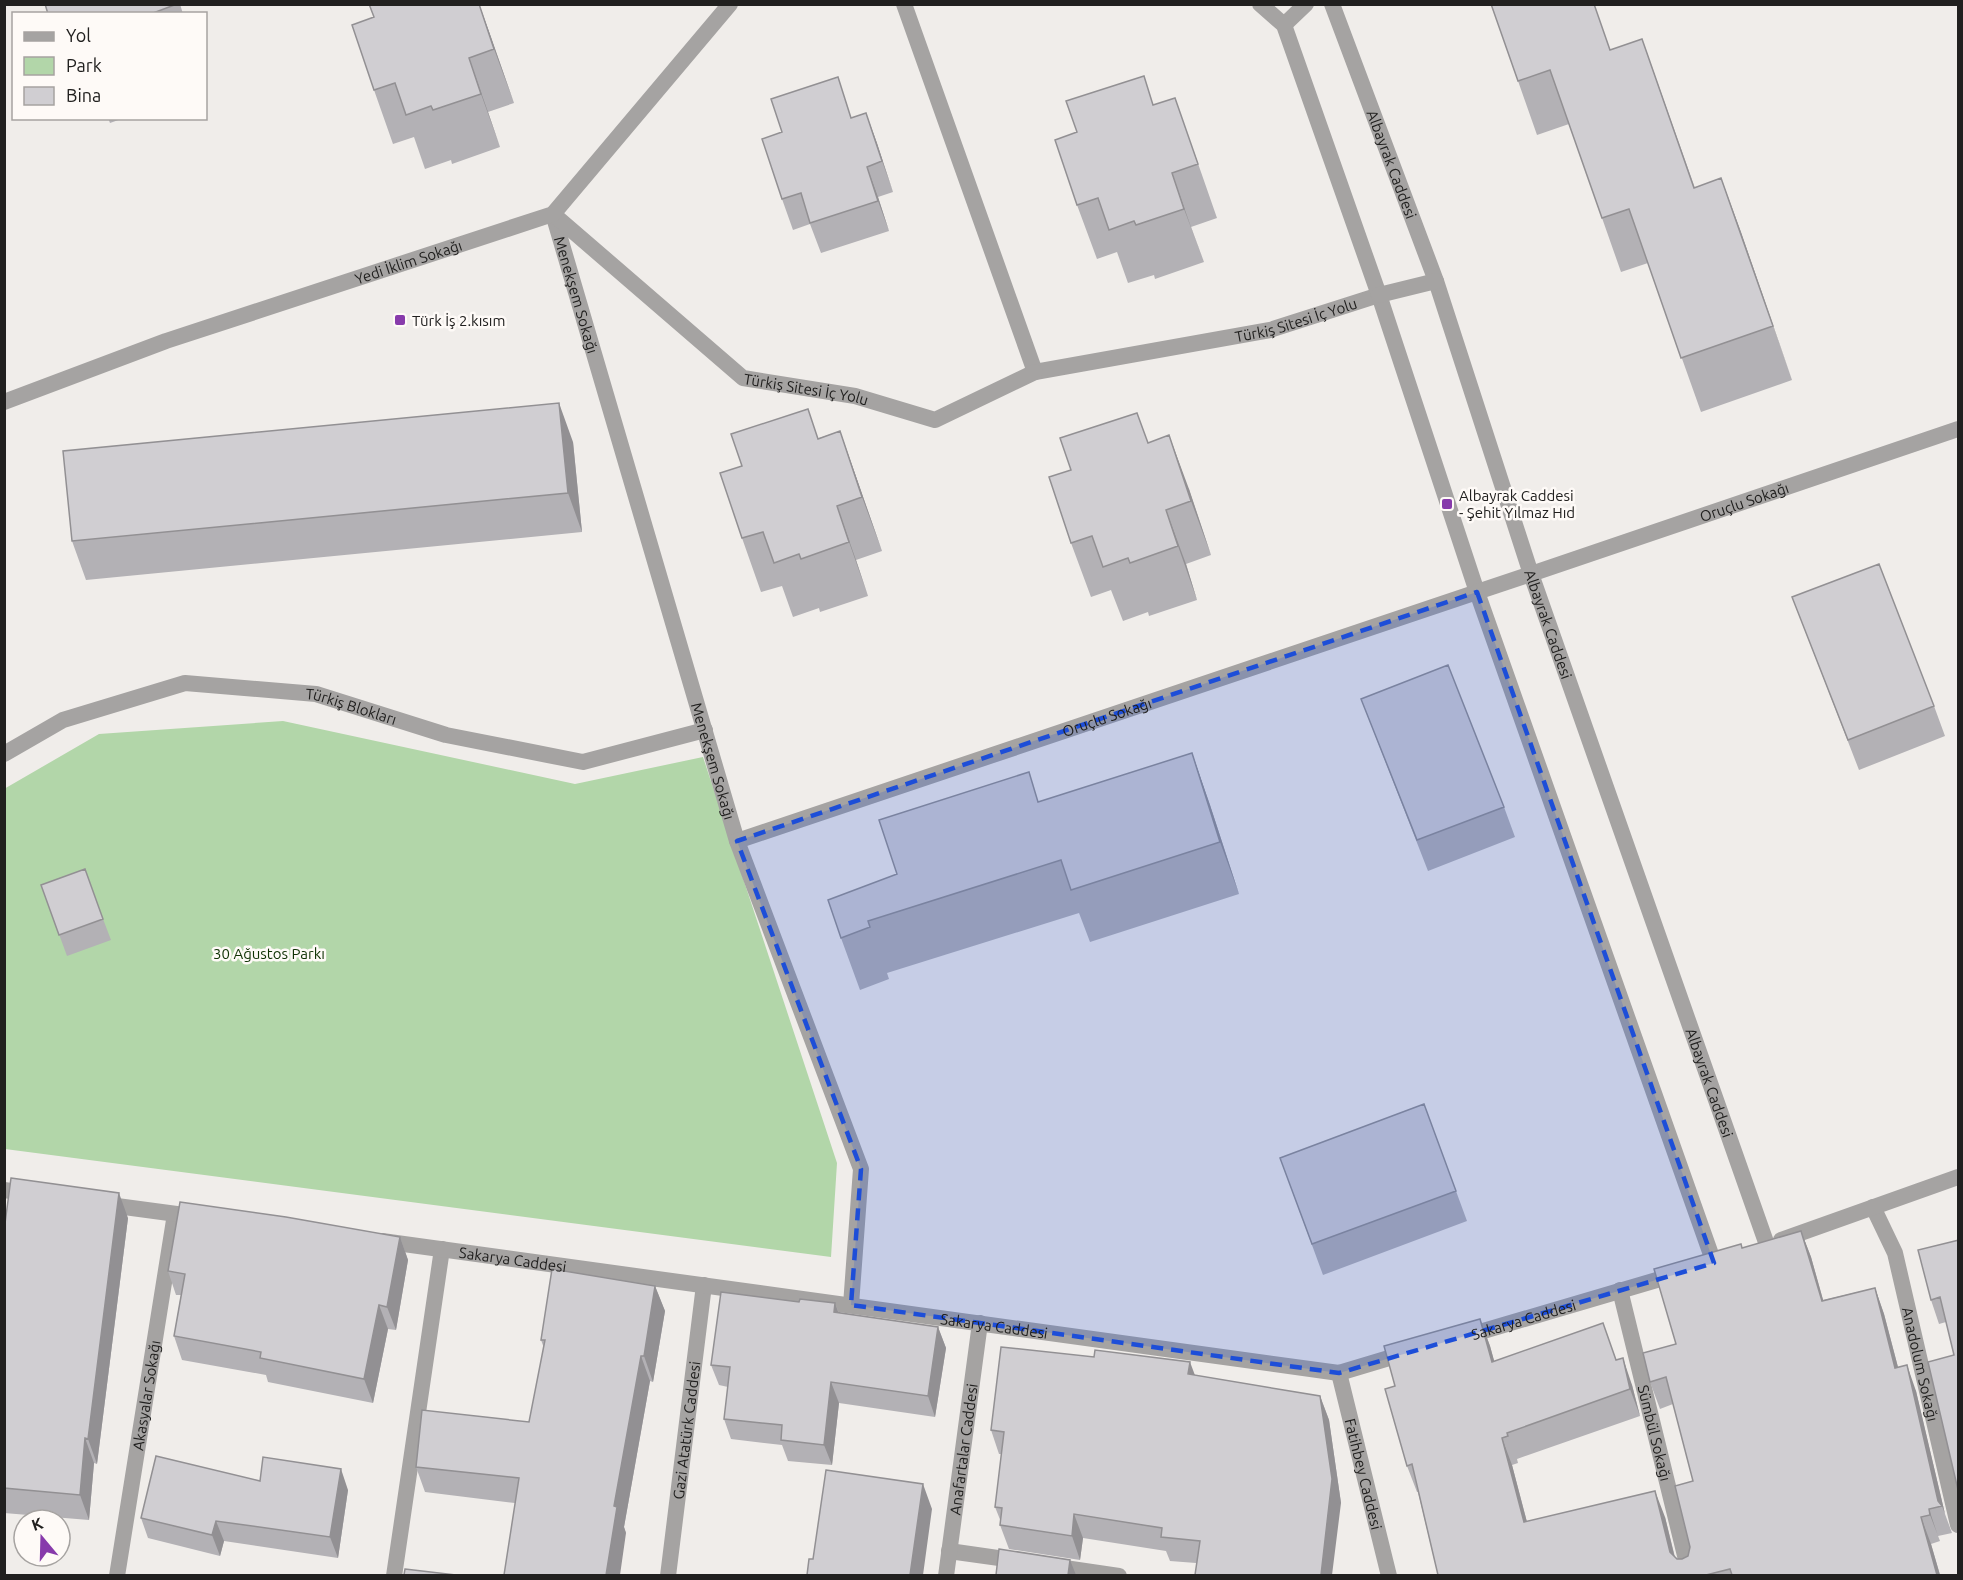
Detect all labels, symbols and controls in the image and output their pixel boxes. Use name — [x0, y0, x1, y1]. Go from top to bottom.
legend — [12, 12, 207, 120]
text: Yol — [66, 25, 91, 45]
text: Park — [66, 55, 102, 75]
text: Bina — [66, 85, 101, 105]
street label: Albayrak Caddesi — [1364, 107, 1420, 221]
street label: Menekşem Sokağı — [551, 234, 602, 355]
street label: Yedi İklim Sokağı — [352, 236, 464, 287]
street label: Türkiş Sitesi İç Yolu — [1234, 294, 1359, 345]
place label: Türk İş 2.kısım — [412, 312, 505, 329]
marker: Türk İş 2.kısım — [393, 313, 407, 327]
street label: Türkiş Sitesi İç Yolu — [743, 370, 871, 408]
street label: Oruçlu Sokağı — [1697, 479, 1791, 525]
place label: Albayrak Caddesi - Şehit Yılmaz Hıd — [1459, 487, 1575, 521]
marker: Albayrak Caddesi - Şehit Yılmaz Hıd — [1440, 497, 1454, 511]
street label: Albayrak Caddesi — [1522, 567, 1576, 681]
street label: Türkiş Blokları — [305, 685, 399, 727]
street label: Oruçlu Sokağı — [1060, 694, 1153, 740]
street label: Menekşem Sokağı — [688, 700, 739, 821]
park label: 30 Ağustos Parkı — [213, 945, 325, 962]
street label: Albayrak Caddesi — [1683, 1026, 1737, 1140]
street label: Sakarya Caddesi — [458, 1243, 568, 1275]
street label: Sakarya Caddesi — [1469, 1296, 1578, 1343]
street label: Anadolum Sokağı — [1899, 1305, 1942, 1423]
street label: Sakarya Caddesi — [939, 1310, 1049, 1341]
street label: Akasyalar Sokağı — [129, 1339, 163, 1452]
street label: Gazi Atatürk Caddesi — [669, 1360, 703, 1500]
street label: Anafartalar Caddesi — [946, 1382, 980, 1516]
street label: Sümbül Sokağı — [1635, 1383, 1675, 1483]
street label: Fatihbey Caddesi — [1342, 1417, 1386, 1531]
north arrow — [12, 1508, 72, 1568]
text: K — [29, 1513, 45, 1534]

